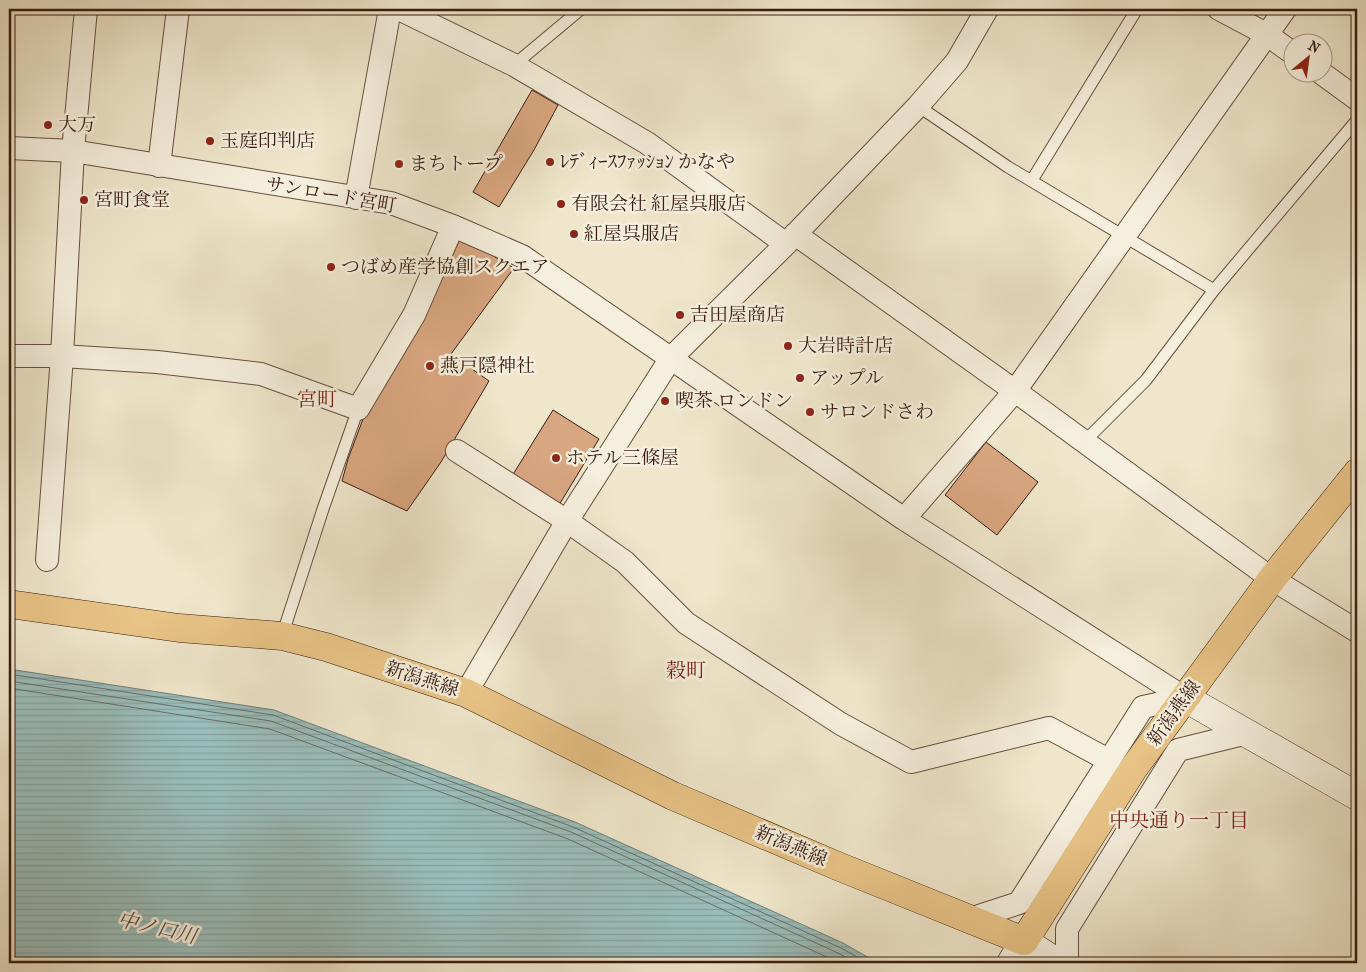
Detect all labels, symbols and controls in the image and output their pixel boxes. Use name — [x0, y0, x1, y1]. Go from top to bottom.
north arrow — [1284, 32, 1334, 82]
text: N — [1305, 37, 1323, 57]
place label: 大万 — [58, 114, 96, 136]
marker: 大万 — [42, 119, 54, 131]
place label: 玉庭印判店 — [220, 130, 315, 152]
marker: 玉庭印判店 — [204, 135, 216, 147]
place label: ﾚﾃﾞｨｰｽﾌｧｯｼｮﾝ かなや — [560, 151, 735, 173]
place label: まちトープ — [409, 153, 503, 175]
marker: ﾚﾃﾞｨｰｽﾌｧｯｼｮﾝ かなや — [544, 156, 556, 168]
marker: まちトープ — [393, 158, 405, 170]
street label: サンロード宮町 — [264, 173, 398, 217]
place label: 宮町食堂 — [94, 189, 170, 211]
place label: 有限会社 紅屋呉服店 — [571, 193, 746, 215]
marker: 宮町食堂 — [78, 194, 90, 206]
marker: 有限会社 紅屋呉服店 — [555, 198, 567, 210]
place label: 紅屋呉服店 — [584, 223, 679, 245]
marker: 紅屋呉服店 — [568, 228, 580, 240]
place label: つばめ産学協創スクエア — [341, 256, 550, 278]
marker: つばめ産学協創スクエア — [325, 261, 337, 273]
place label: 吉田屋商店 — [690, 304, 785, 326]
marker: 吉田屋商店 — [674, 309, 686, 321]
place label: 大岩時計店 — [798, 335, 893, 357]
marker: 大岩時計店 — [782, 340, 794, 352]
place label: 燕戸隠神社 — [440, 355, 535, 377]
marker: 燕戸隠神社 — [424, 360, 436, 372]
place label: アップル — [810, 367, 884, 389]
marker: アップル — [794, 372, 806, 384]
district label: 宮町 — [297, 388, 337, 411]
place label: 喫茶 ロンドン — [675, 390, 793, 412]
marker: 喫茶 ロンドン — [659, 395, 671, 407]
place label: サロンドさわ — [820, 401, 934, 423]
marker: サロンドさわ — [804, 406, 816, 418]
place label: ホテル三條屋 — [566, 447, 679, 469]
marker: ホテル三條屋 — [550, 452, 562, 464]
street label: 新潟燕線 — [382, 657, 462, 701]
district label: 穀町 — [666, 659, 706, 682]
street label: 新潟燕線 — [1143, 676, 1205, 750]
district label: 中央通り一丁目 — [1109, 809, 1249, 832]
street label: 新潟燕線 — [752, 821, 830, 871]
water label: 中ノ口川 — [115, 908, 201, 949]

